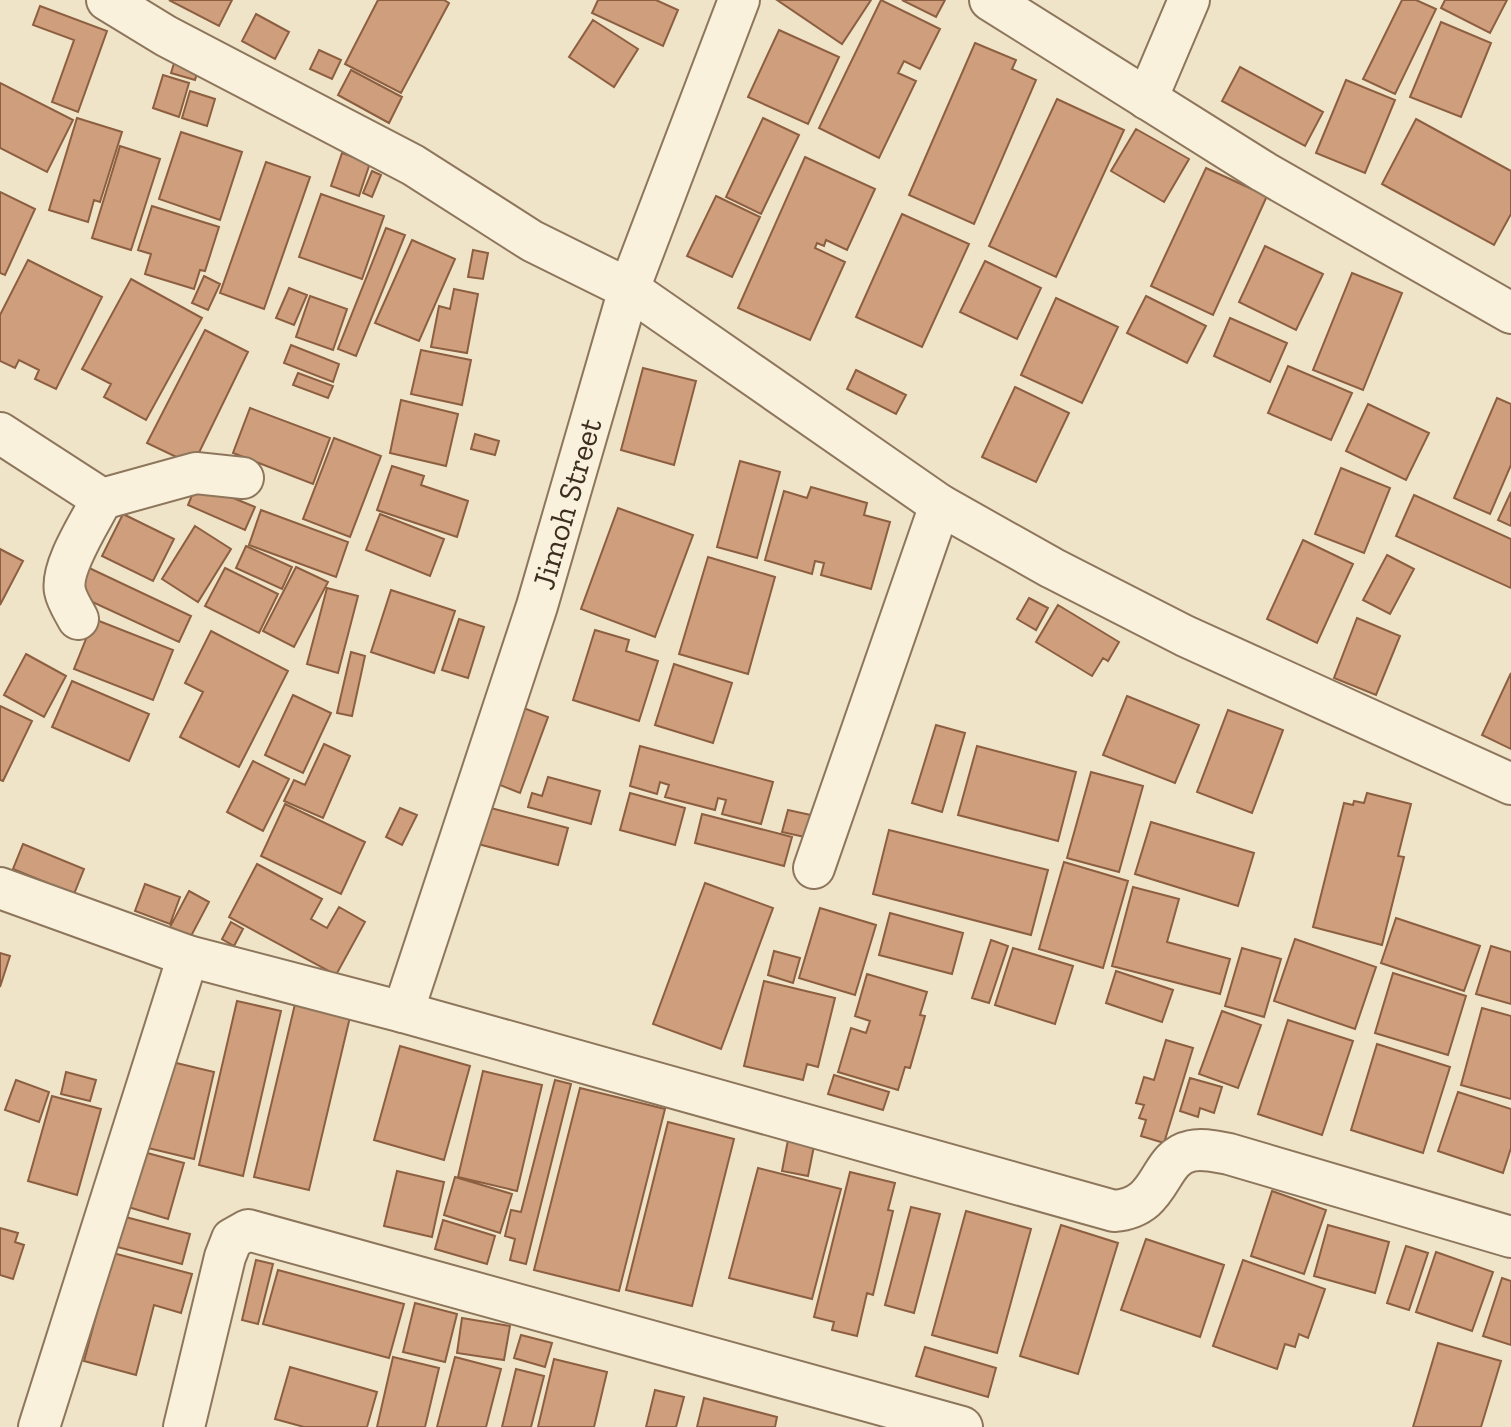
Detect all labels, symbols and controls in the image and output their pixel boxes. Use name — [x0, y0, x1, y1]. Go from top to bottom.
street label: Jimoh Street — [524, 414, 610, 594]

